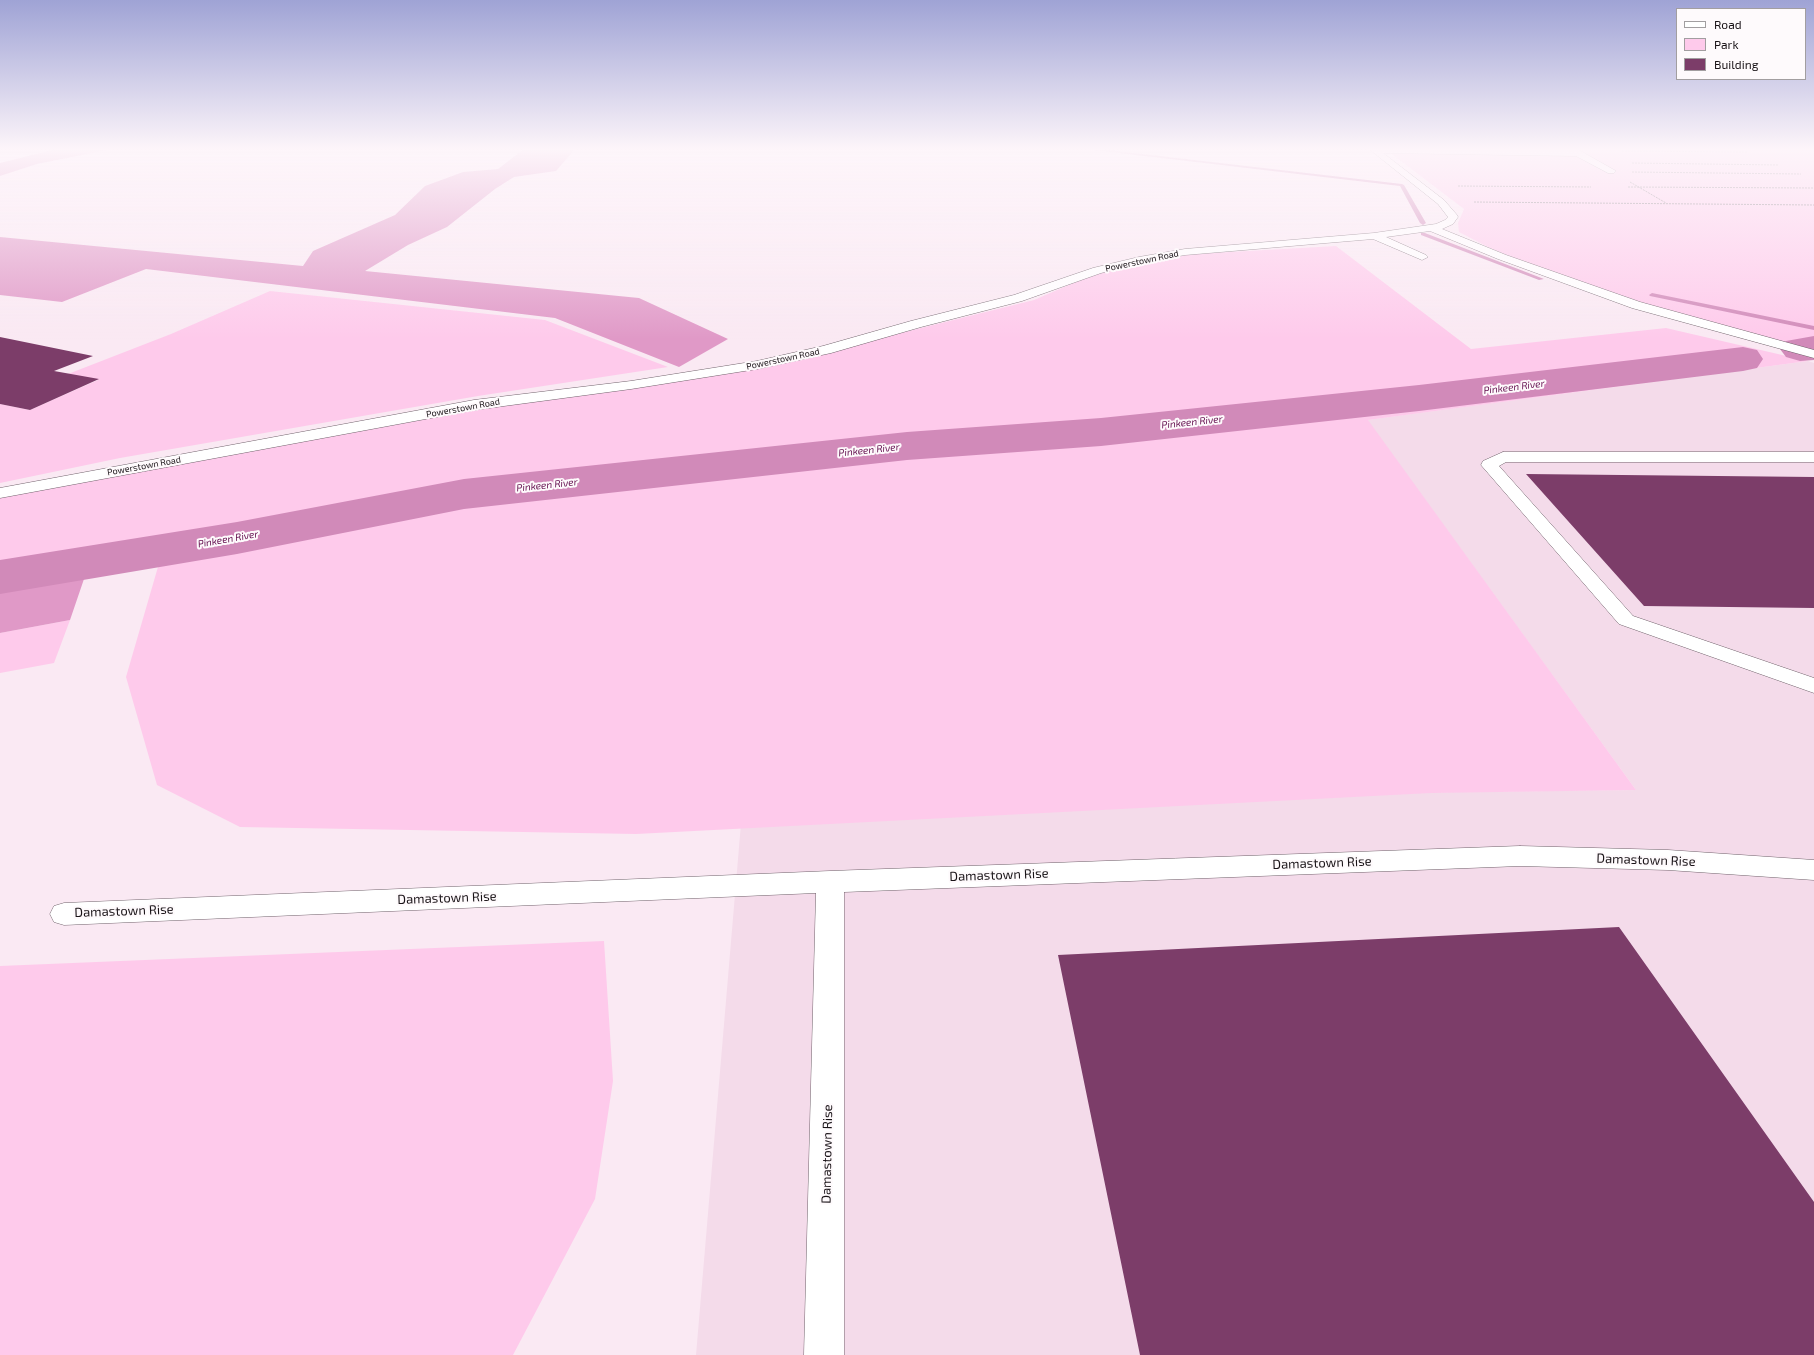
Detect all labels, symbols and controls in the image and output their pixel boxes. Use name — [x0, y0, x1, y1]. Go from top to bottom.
legend — [1676, 8, 1806, 80]
text: Road — [1714, 17, 1742, 31]
text: Park — [1714, 37, 1739, 51]
text: Building — [1714, 57, 1758, 71]
street label: Powerstown Road — [1104, 248, 1180, 274]
street label: Powerstown Road — [745, 346, 821, 372]
water label: Pinkeen River — [1483, 377, 1545, 397]
street label: Powerstown Road — [425, 396, 501, 420]
water label: Pinkeen River — [1161, 413, 1223, 431]
water label: Pinkeen River — [838, 441, 900, 459]
street label: Powerstown Road — [106, 454, 182, 478]
water label: Pinkeen River — [516, 476, 578, 494]
water label: Pinkeen River — [197, 528, 259, 550]
street label: Damastown Rise — [1596, 850, 1696, 870]
street label: Damastown Rise — [1272, 853, 1372, 873]
street label: Damastown Rise — [949, 865, 1049, 885]
street label: Damastown Rise — [397, 888, 497, 908]
street label: Damastown Rise — [74, 901, 174, 921]
street label: Damastown Rise — [818, 1104, 836, 1204]

